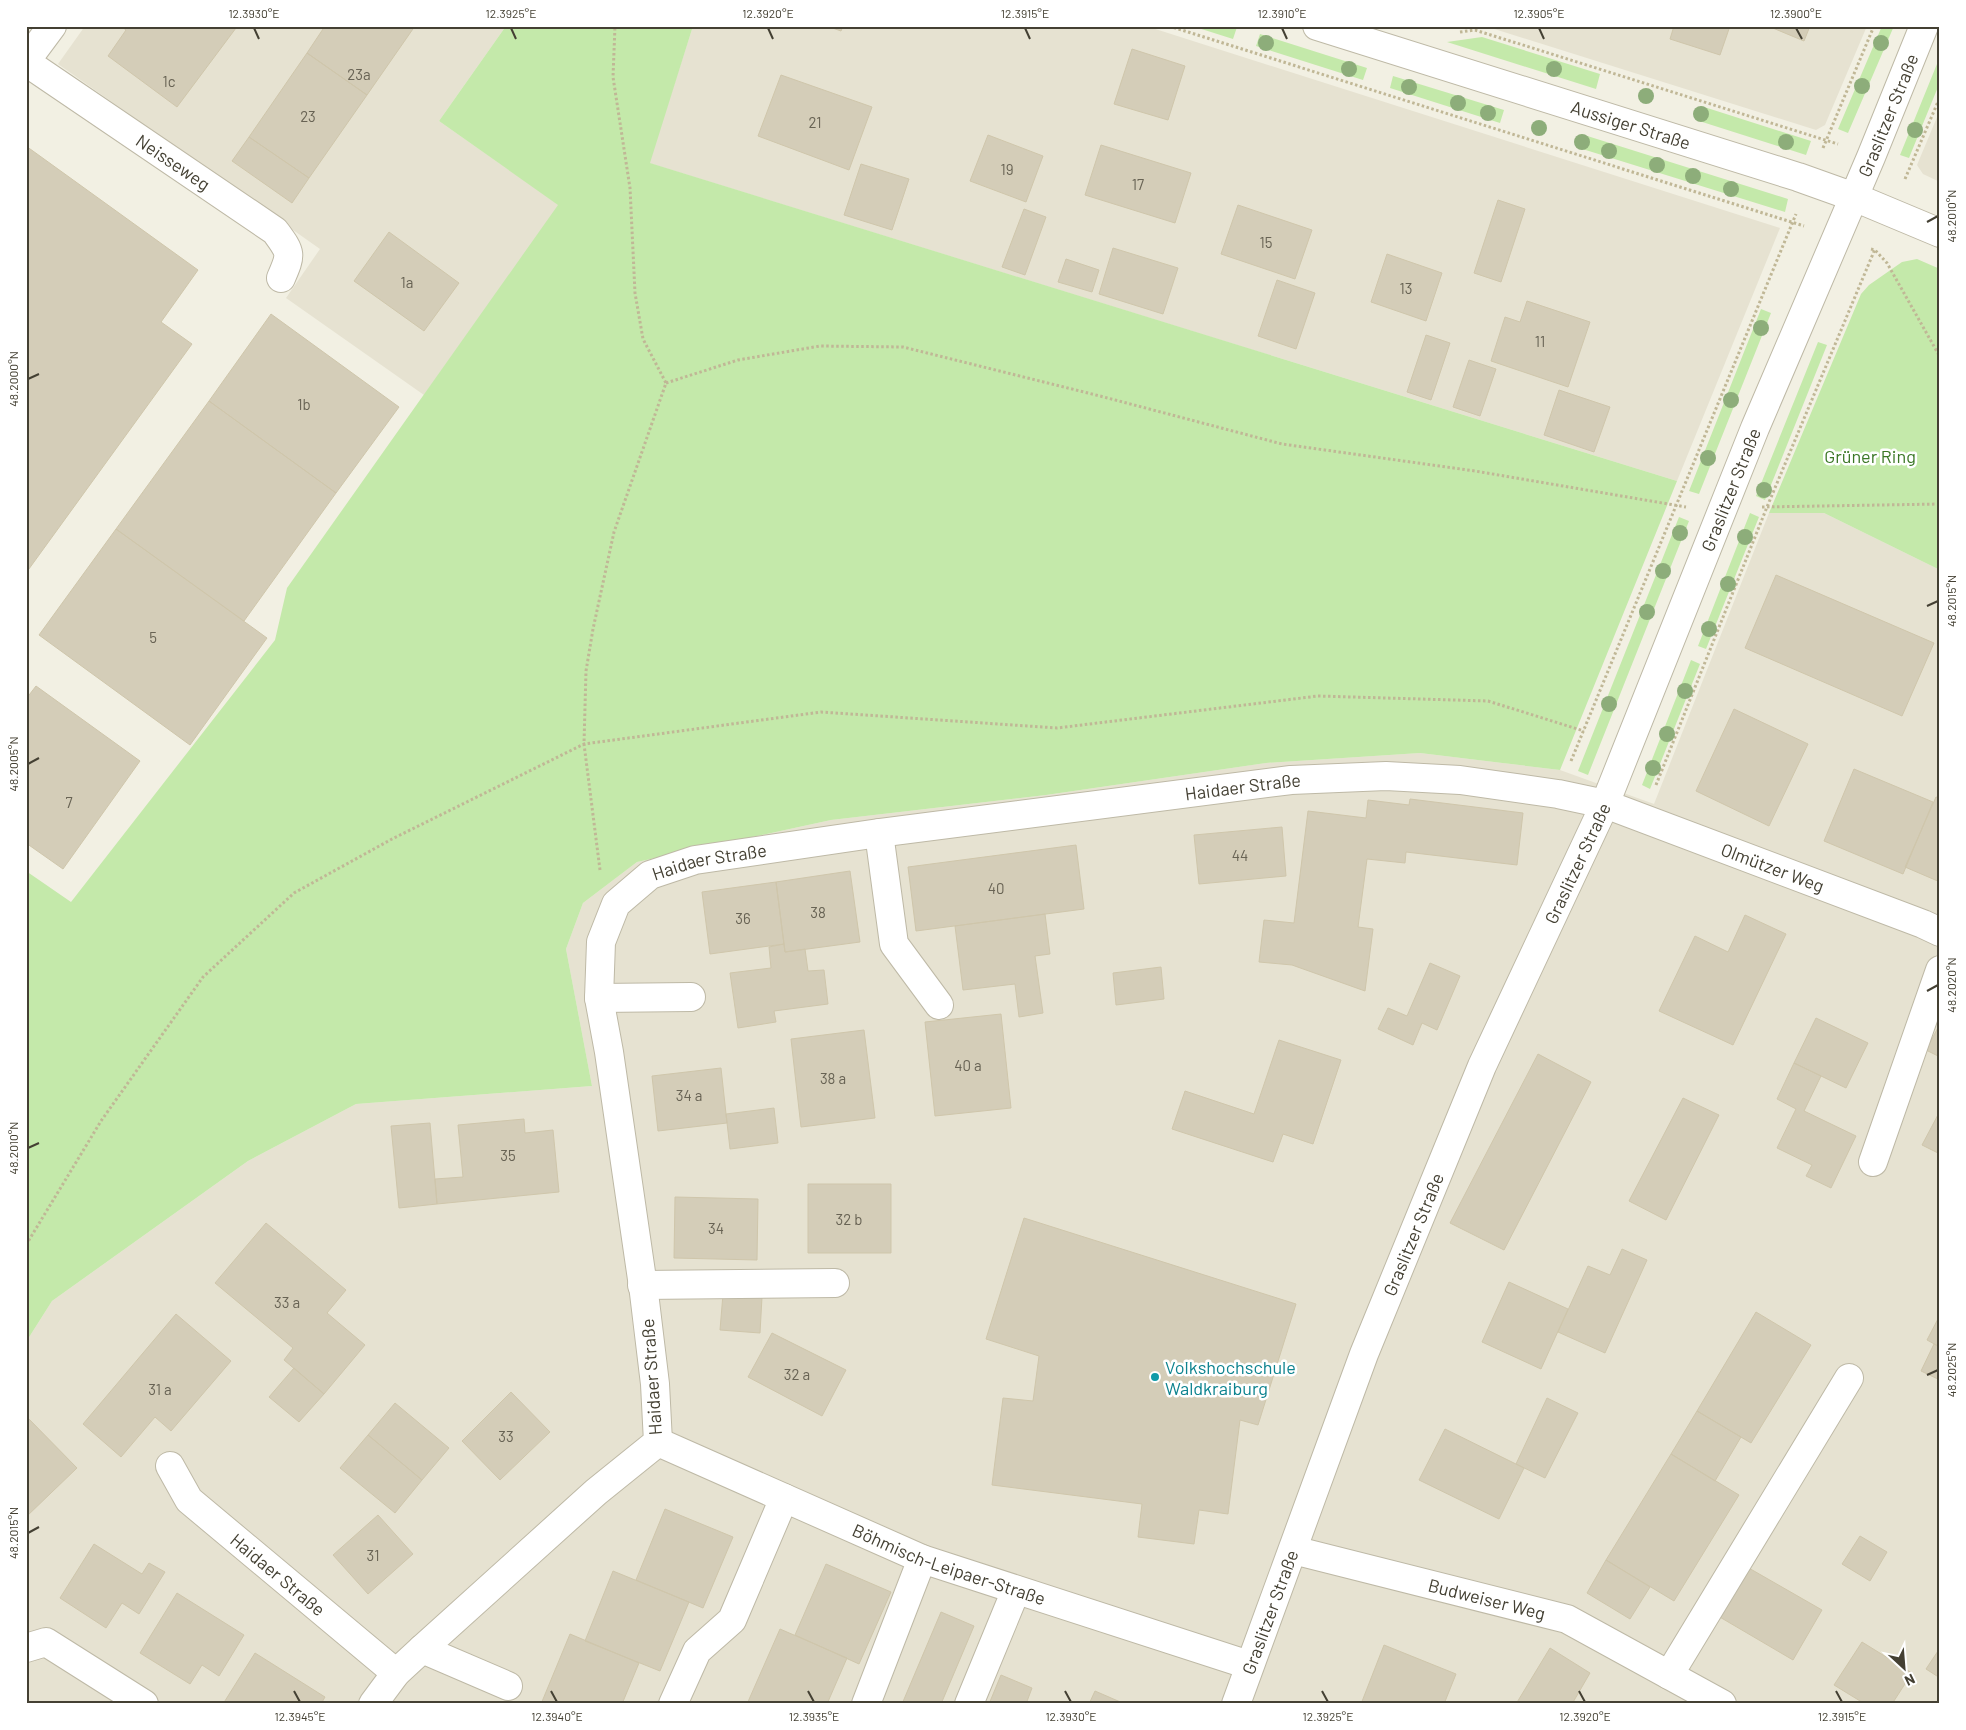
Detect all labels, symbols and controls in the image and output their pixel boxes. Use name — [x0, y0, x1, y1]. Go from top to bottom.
text: 12.3930°E — [228, 6, 280, 20]
text: 12.3925°E — [486, 6, 536, 20]
text: 12.3920°E — [742, 6, 794, 20]
text: 12.3915°E — [1001, 6, 1049, 20]
text: 12.3910°E — [1258, 6, 1306, 20]
text: 12.3905°E — [1513, 6, 1565, 20]
text: 12.3900°E — [1770, 6, 1822, 20]
street label: Graslitzer Straße — [1853, 50, 1923, 180]
house number: 23a — [347, 65, 371, 83]
house number: 1c — [162, 72, 176, 90]
street label: Aussiger Straße — [1568, 95, 1693, 154]
house number: 23 — [300, 107, 316, 125]
house number: 21 — [808, 113, 822, 131]
street label: Neisseweg — [132, 129, 215, 195]
house number: 19 — [1000, 160, 1014, 178]
house number: 17 — [1132, 175, 1144, 193]
text: 48.2010°N — [1944, 190, 1958, 242]
house number: 15 — [1260, 233, 1272, 251]
house number: 1a — [401, 273, 413, 291]
house number: 13 — [1400, 279, 1412, 297]
house number: 11 — [1535, 332, 1545, 350]
text: 48.2000°N — [6, 351, 20, 407]
house number: 1b — [297, 395, 311, 413]
street label: Graslitzer Straße — [1696, 425, 1765, 554]
park label: Grüner Ring — [1824, 445, 1916, 467]
text: 48.2015°N — [1944, 575, 1958, 627]
house number: 5 — [149, 628, 157, 646]
text: 48.2005°N — [6, 736, 20, 792]
street label: Haidaer Straße — [1183, 769, 1301, 805]
house number: 7 — [65, 793, 73, 811]
street label: Graslitzer Straße — [1539, 799, 1615, 927]
street label: Olmützer Weg — [1718, 838, 1827, 897]
street label: Haidaer Straße — [649, 839, 768, 885]
house number: 44 — [1232, 846, 1248, 864]
house number: 40 — [988, 879, 1004, 897]
house number: 38 — [810, 903, 826, 921]
house number: 36 — [735, 909, 751, 927]
text: 48.2020°N — [1944, 957, 1958, 1013]
house number: 40 a — [954, 1056, 982, 1074]
house number: 38 a — [820, 1069, 846, 1087]
house number: 34 a — [676, 1086, 702, 1104]
text: 48.2010°N — [6, 1122, 20, 1174]
house number: 35 — [500, 1146, 516, 1164]
street label: Graslitzer Straße — [1378, 1170, 1448, 1299]
house number: 32 b — [836, 1210, 862, 1228]
house number: 34 — [708, 1219, 724, 1237]
house number: 33 a — [274, 1293, 300, 1311]
street label: Haidaer Straße — [636, 1318, 666, 1436]
text: 48.2025°N — [1944, 1343, 1958, 1397]
place label: Volkshochschule Waldkraiburg — [1165, 1356, 1296, 1399]
house number: 32 a — [784, 1365, 810, 1383]
marker: Volkshochschule Waldkraiburg — [1149, 1371, 1161, 1383]
house number: 31 a — [148, 1380, 172, 1398]
house number: 33 — [498, 1427, 514, 1445]
text: 48.2015°N — [6, 1507, 20, 1559]
street label: Böhmisch-Leipaer-Straße — [849, 1519, 1048, 1609]
street label: Haidaer Straße — [226, 1529, 330, 1620]
house number: 31 — [367, 1546, 379, 1564]
street label: Graslitzer Straße — [1237, 1547, 1302, 1677]
street label: Budweiser Weg — [1426, 1574, 1548, 1624]
north arrow — [1878, 1642, 1928, 1692]
text: N — [1902, 1670, 1918, 1690]
text: 12.3945°E — [274, 1709, 326, 1723]
text: 12.3940°E — [531, 1709, 583, 1723]
text: 12.3935°E — [789, 1709, 839, 1723]
text: 12.3930°E — [1045, 1709, 1097, 1723]
text: 12.3925°E — [1303, 1709, 1353, 1723]
text: 12.3920°E — [1559, 1709, 1611, 1723]
text: 12.3915°E — [1818, 1709, 1866, 1723]

